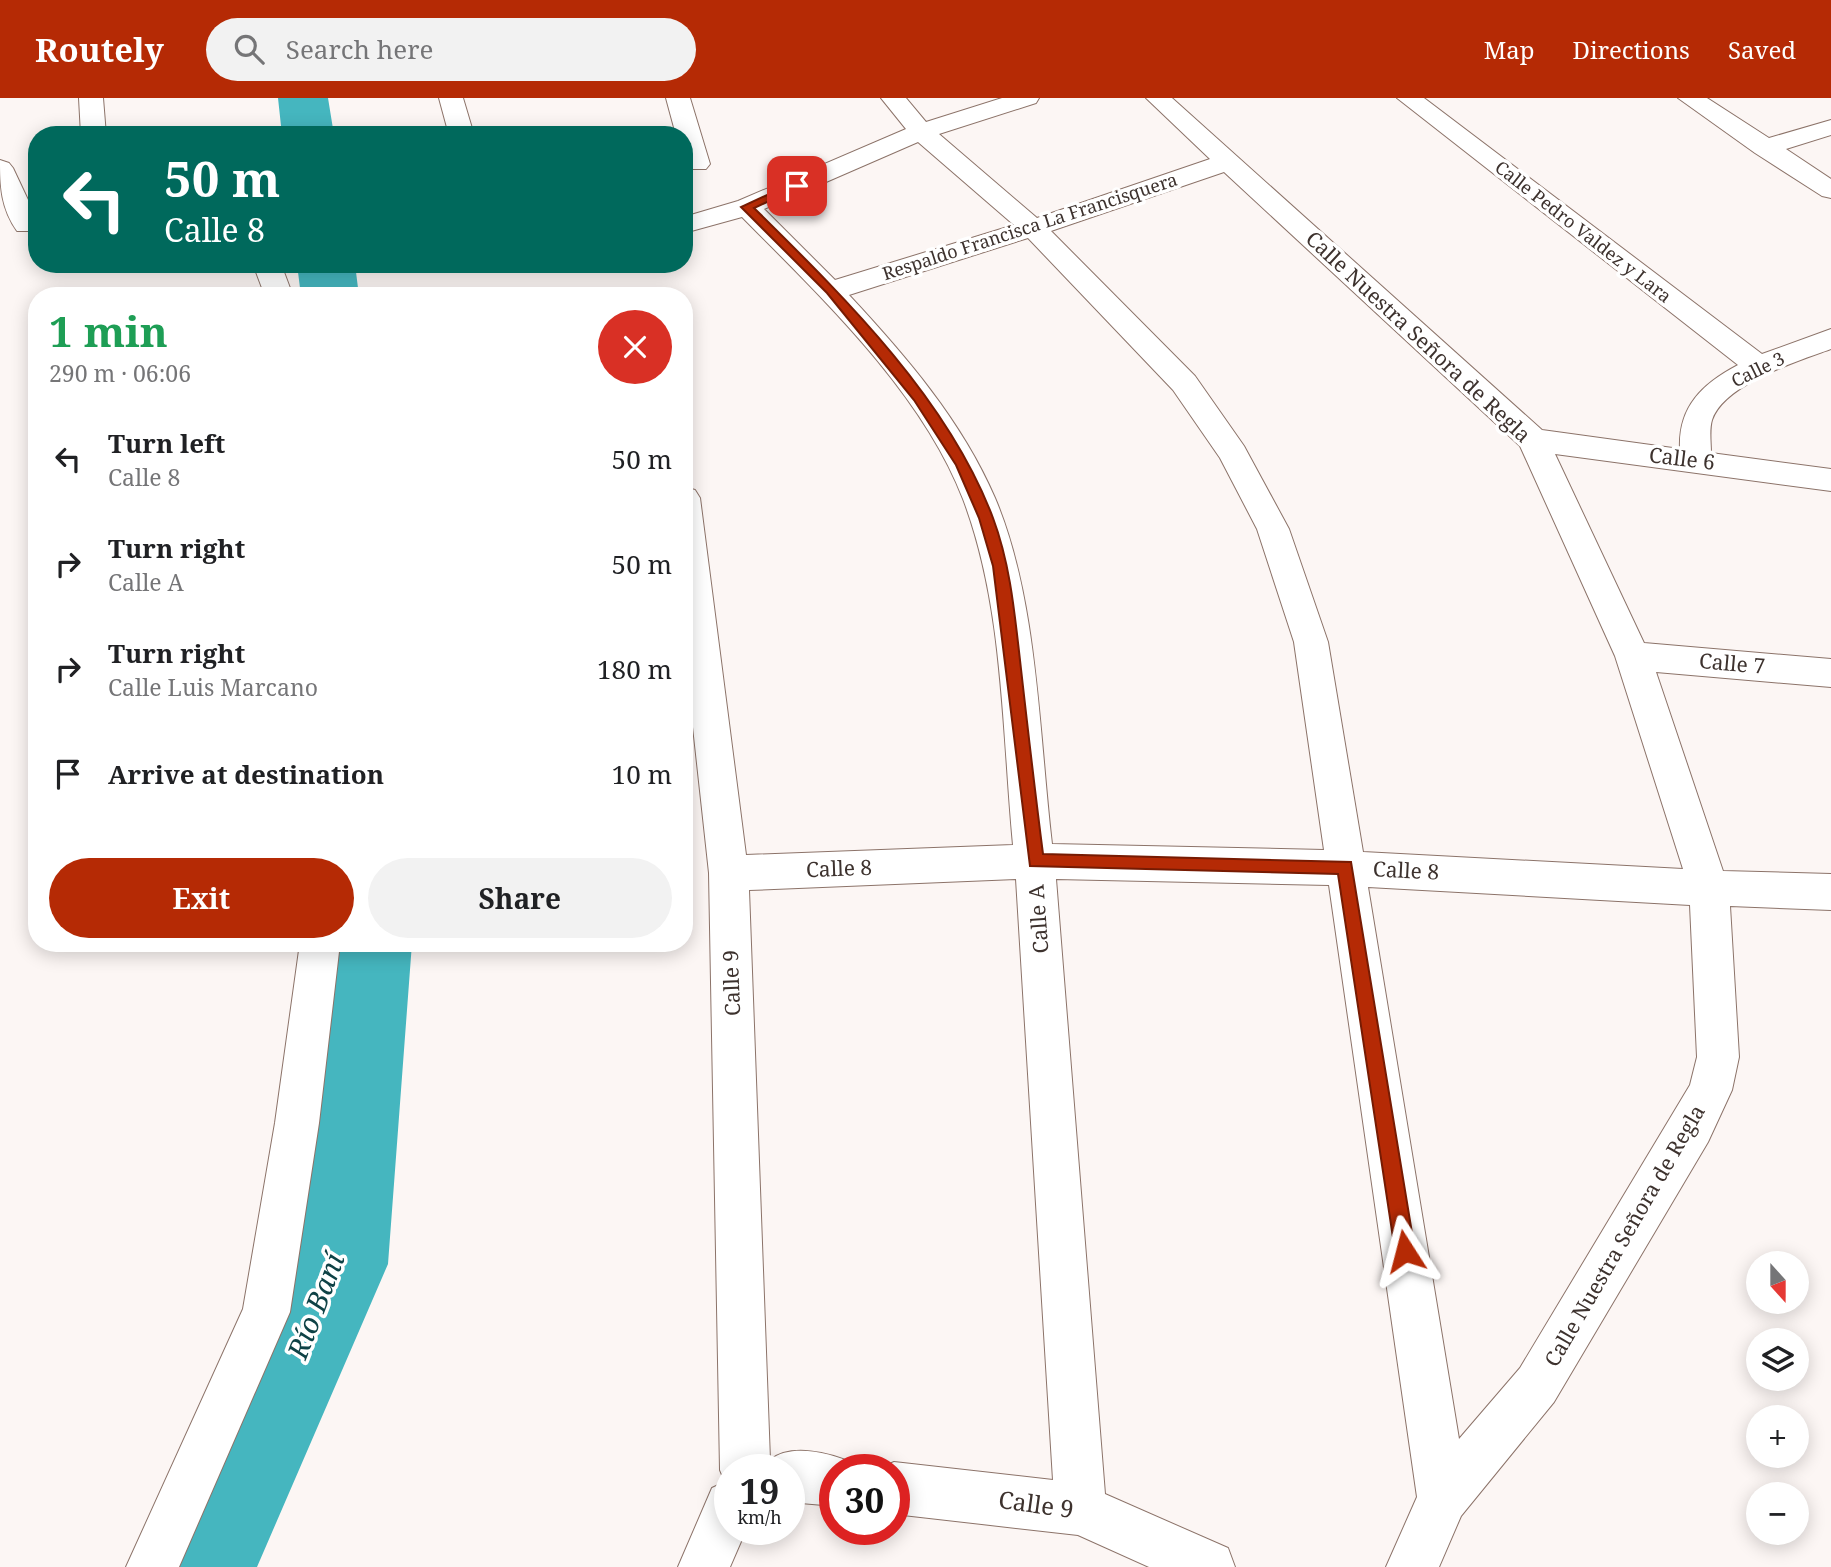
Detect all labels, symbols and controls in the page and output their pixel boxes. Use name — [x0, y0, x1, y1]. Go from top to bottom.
search box — [206, 18, 696, 81]
text: Routely — [35, 27, 164, 72]
icon: search — [230, 30, 268, 68]
text: Search here — [286, 31, 433, 67]
text: Map — [1484, 33, 1535, 66]
text: Directions — [1573, 33, 1690, 66]
text: Saved — [1728, 33, 1796, 66]
text: 50 m — [164, 145, 280, 211]
icon: left — [49, 154, 140, 245]
street label: Calle Pedro Valdez y Lara — [1491, 155, 1677, 308]
pin — [767, 156, 827, 216]
icon: arrive — [778, 167, 816, 205]
street label: Respaldo Francisca La Francisquera — [879, 167, 1180, 285]
text: Calle 8 — [164, 208, 265, 251]
street label: Calle Nuestra Señora de Regla — [1300, 224, 1537, 448]
text: 1 min — [49, 302, 168, 359]
button: close — [598, 310, 672, 384]
street label: Calle 3 — [1727, 346, 1788, 392]
text: 290 m · 06:06 — [49, 357, 191, 389]
text: Turn left — [108, 425, 225, 461]
icon: left — [49, 440, 87, 478]
street label: Calle 6 — [1648, 440, 1717, 476]
text: 50 m — [612, 441, 672, 477]
text: Calle 8 — [108, 461, 180, 493]
text: Turn right — [108, 530, 245, 566]
icon: right — [49, 545, 87, 583]
text: 50 m — [612, 546, 672, 582]
text: Calle A — [108, 566, 184, 598]
text: Turn right — [108, 635, 245, 671]
street label: Calle 7 — [1698, 646, 1766, 680]
icon: right — [49, 650, 87, 688]
text: 180 m — [597, 651, 672, 687]
text: Calle Luis Marcano — [108, 671, 318, 703]
icon: arrive — [49, 755, 87, 793]
text: Arrive at destination — [108, 756, 384, 792]
text: 10 m — [612, 756, 672, 792]
street label: Calle 8 — [805, 853, 873, 883]
street label: Calle 8 — [1372, 854, 1440, 886]
button: Exit — [49, 858, 354, 938]
button: Share — [368, 858, 672, 938]
street label: Calle A — [1022, 883, 1054, 955]
street label: Calle 9 — [716, 949, 746, 1017]
street label: Calle Nuestra Señora de Regla — [1538, 1099, 1711, 1372]
position arrow — [1368, 1214, 1442, 1288]
water label: Río Baní — [277, 1245, 353, 1365]
north arrow — [1746, 1251, 1810, 1314]
map controls — [1746, 1251, 1809, 1545]
button: layers — [1746, 1328, 1809, 1391]
button: + — [1746, 1405, 1809, 1468]
speed limit sign: 30 — [819, 1454, 910, 1545]
text: 19 — [740, 1467, 779, 1514]
street label: Calle 9 — [996, 1482, 1076, 1525]
button: − — [1746, 1482, 1809, 1545]
text: km/h — [737, 1505, 782, 1529]

